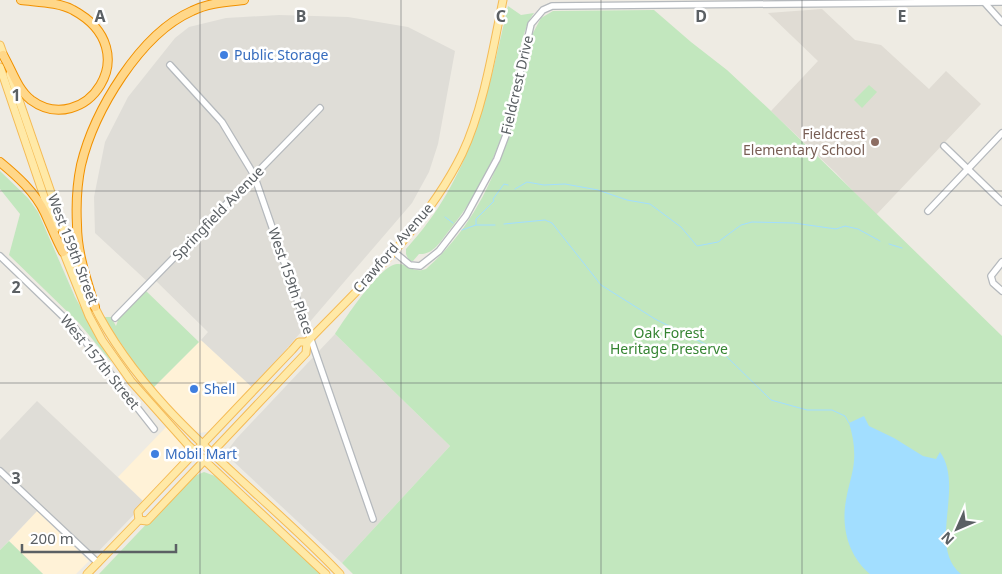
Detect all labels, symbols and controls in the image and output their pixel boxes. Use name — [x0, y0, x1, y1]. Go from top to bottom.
text: A — [94, 5, 106, 27]
text: B — [296, 5, 306, 27]
text: C — [496, 5, 506, 27]
text: D — [695, 5, 707, 27]
text: E — [898, 5, 907, 27]
street label: Fieldcrest Drive — [496, 33, 537, 136]
place label: Public Storage — [234, 45, 328, 64]
marker: Public Storage — [218, 49, 230, 61]
text: 1 — [11, 84, 21, 106]
place label: Fieldcrest Elementary School — [743, 124, 865, 159]
marker: Fieldcrest Elementary School — [869, 136, 881, 148]
street label: Springfield Avenue — [168, 161, 268, 264]
street label: West 159th Street — [44, 191, 103, 307]
street label: Crawford Avenue — [348, 199, 437, 297]
street label: West 159th Place — [264, 225, 319, 337]
text: 2 — [11, 276, 21, 298]
street label: West 157th Street — [56, 310, 144, 413]
park label: Oak Forest Heritage Preserve — [610, 323, 728, 358]
place label: Shell — [204, 379, 235, 398]
marker: Shell — [188, 383, 200, 395]
place label: Mobil Mart — [165, 444, 237, 463]
marker: Mobil Mart — [149, 448, 161, 460]
text: 3 — [11, 467, 21, 489]
north arrow — [932, 504, 982, 554]
scale bar — [22, 522, 176, 554]
text: 200 m — [30, 528, 74, 548]
text: N — [937, 528, 958, 549]

